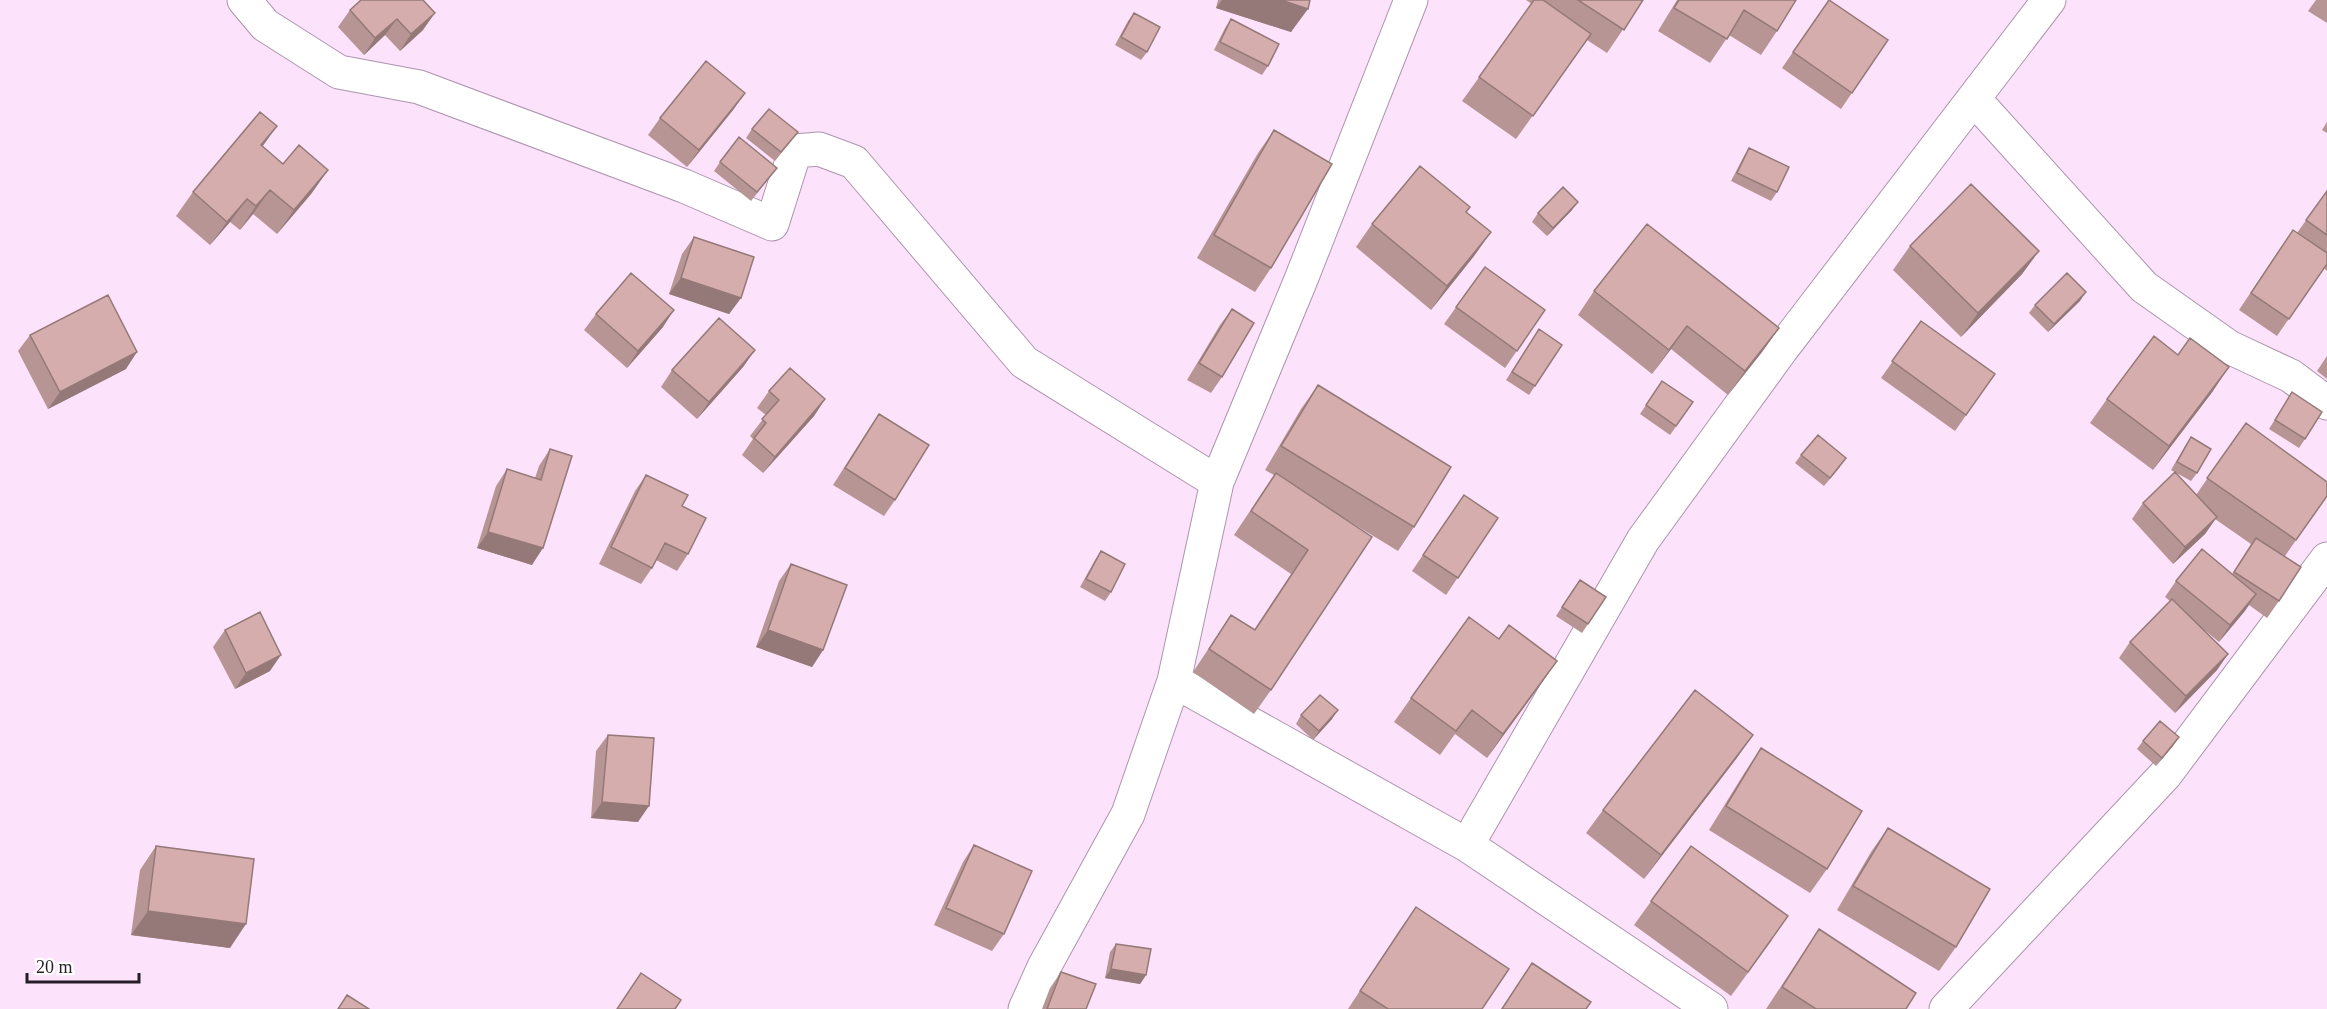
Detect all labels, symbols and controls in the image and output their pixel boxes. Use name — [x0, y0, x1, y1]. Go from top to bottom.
scale bar — [27, 946, 140, 984]
text: 20 m — [36, 957, 73, 977]

